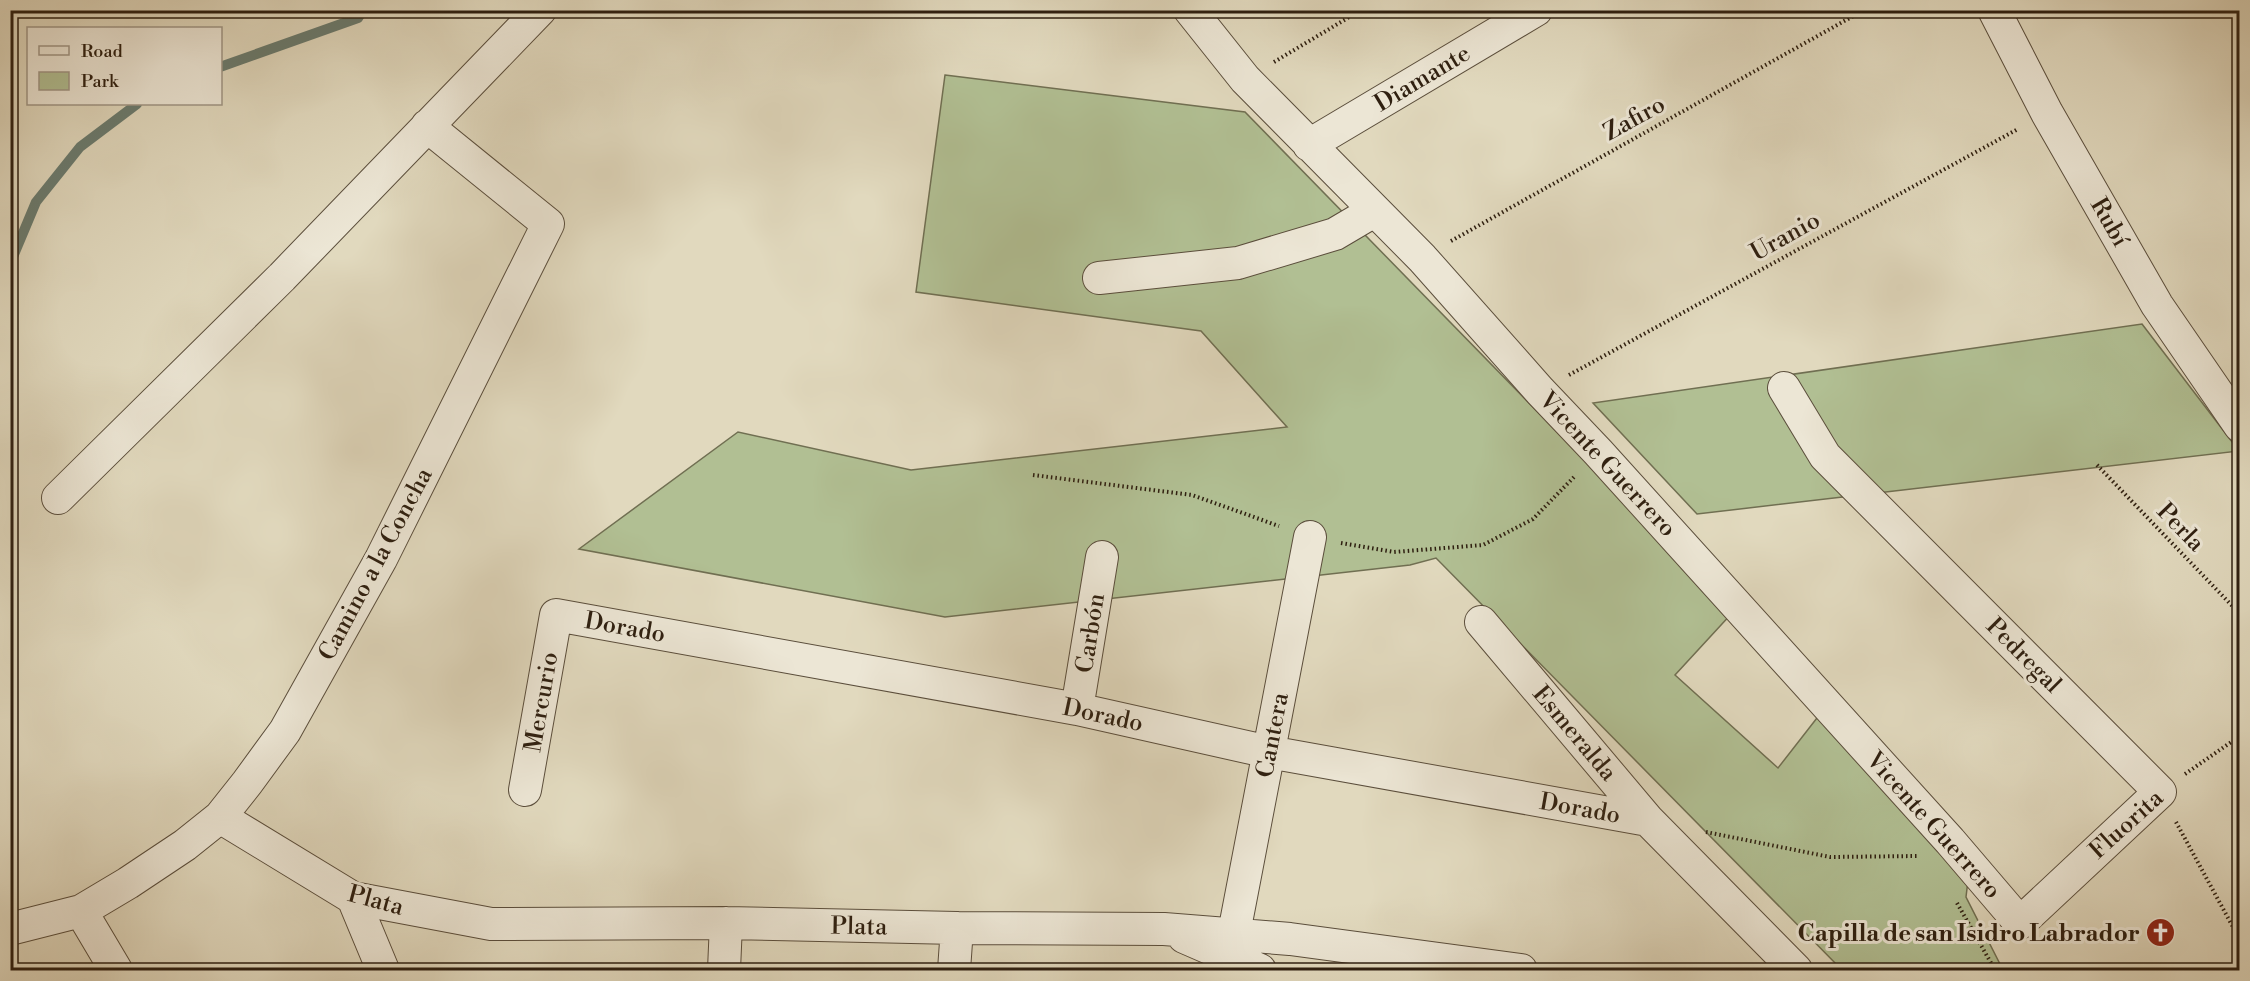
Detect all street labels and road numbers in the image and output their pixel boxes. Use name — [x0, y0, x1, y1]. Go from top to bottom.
street label: Diamante — [1369, 39, 1476, 119]
street label: Zafiro — [1598, 90, 1671, 148]
street label: Rubí — [2083, 193, 2136, 253]
street label: Uranio — [1745, 205, 1826, 268]
street label: Vicente Guerrero — [1532, 385, 1682, 544]
street label: Camino a la Concha — [312, 462, 440, 666]
street label: Perla — [2150, 497, 2211, 559]
street label: Carbón — [1070, 591, 1112, 675]
street label: Dorado — [582, 606, 668, 650]
street label: Pedregal — [1979, 612, 2067, 700]
street label: Mercurio — [518, 650, 566, 755]
street label: Esmeralda — [1526, 680, 1623, 788]
street label: Cantera — [1250, 689, 1296, 780]
street label: Dorado — [1060, 693, 1146, 739]
street label: Vicente Guerrero — [1859, 745, 2007, 905]
street label: Fluorita — [2083, 783, 2171, 866]
street label: Dorado — [1537, 787, 1623, 831]
street label: Plata — [344, 879, 408, 923]
street label: Plata — [830, 912, 888, 943]

